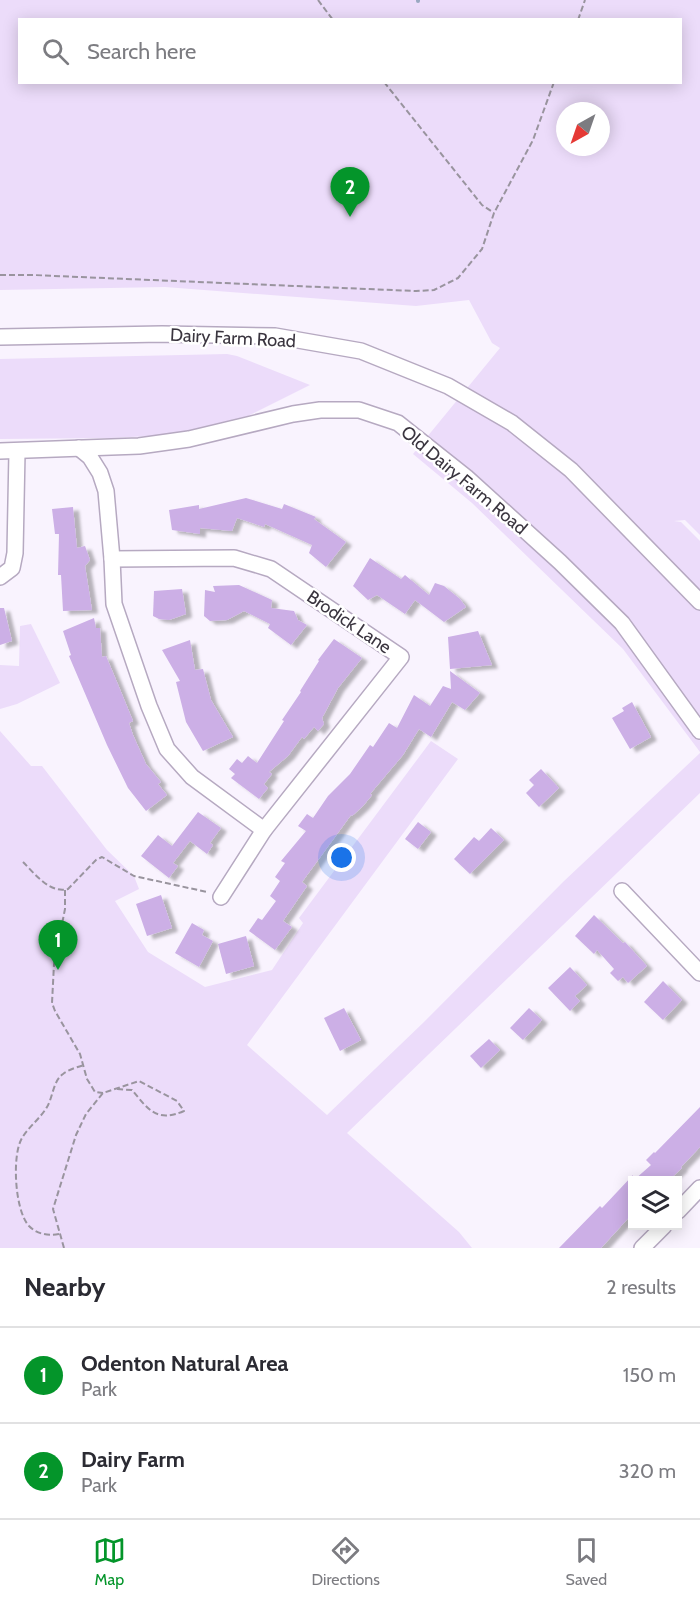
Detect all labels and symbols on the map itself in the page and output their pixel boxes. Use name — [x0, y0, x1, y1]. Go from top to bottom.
north arrow — [556, 102, 610, 156]
pin: 2 — [330, 168, 370, 217]
street label: Dairy Farm Road — [170, 324, 296, 352]
street label: Old Dairy Farm Road — [396, 421, 532, 539]
street label: Brodick Lane — [303, 586, 395, 658]
your location — [327, 843, 356, 872]
pin: 1 — [38, 920, 78, 970]

